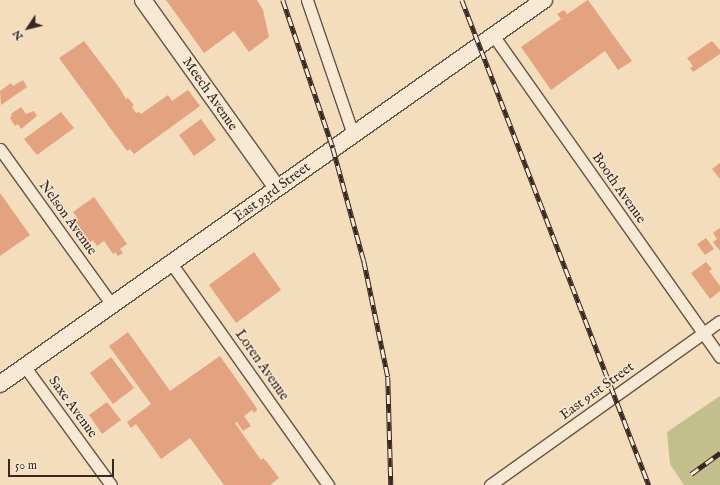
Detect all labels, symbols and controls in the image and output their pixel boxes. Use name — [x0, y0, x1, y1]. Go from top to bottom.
north arrow — [8, 8, 48, 48]
text: N — [10, 27, 27, 43]
street label: Meech Avenue — [179, 54, 241, 134]
street label: Booth Avenue — [588, 149, 650, 227]
street label: East 93rd Street — [231, 159, 313, 225]
street label: Nelson Avenue — [35, 178, 101, 258]
street label: Loren Avenue — [231, 326, 293, 404]
street label: East 91st Street — [557, 359, 637, 423]
street label: Saxe Avenue — [45, 373, 101, 441]
scale bar — [10, 451, 116, 477]
text: 50 m — [15, 458, 37, 473]

